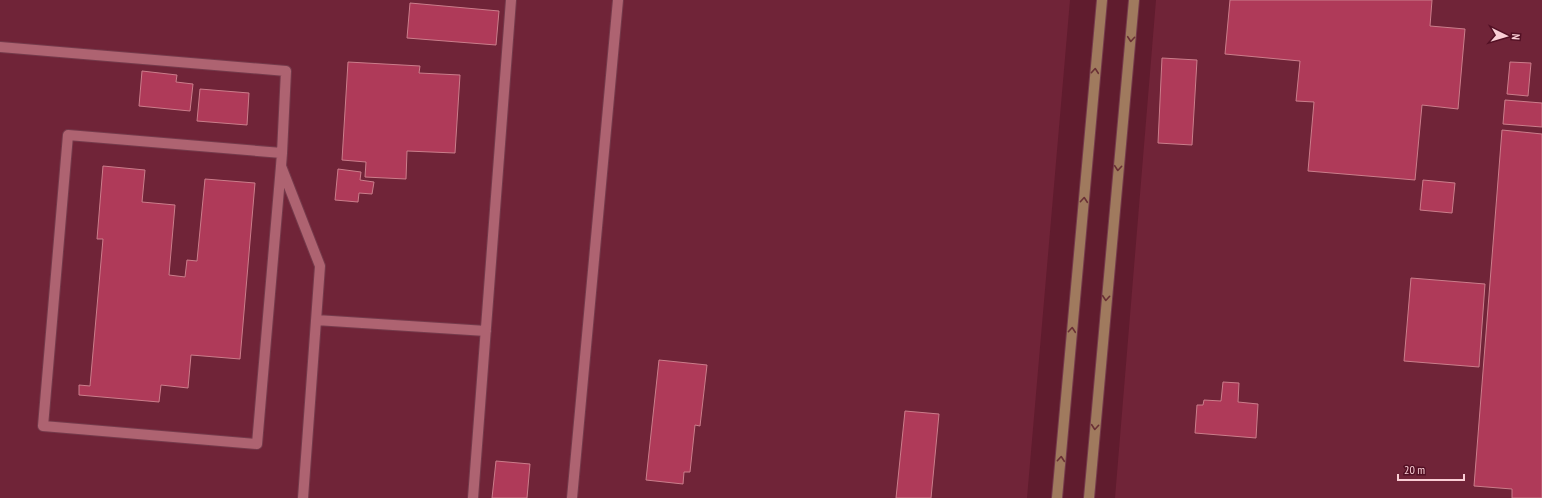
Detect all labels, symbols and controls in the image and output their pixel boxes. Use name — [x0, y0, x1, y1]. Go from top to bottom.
north arrow — [1486, 16, 1526, 56]
text: N — [1509, 33, 1523, 40]
one-way arrow — [1126, 36, 1135, 42]
one-way arrow — [1091, 68, 1100, 74]
one-way arrow — [1114, 165, 1123, 171]
one-way arrow — [1079, 197, 1088, 203]
one-way arrow — [1102, 295, 1111, 301]
one-way arrow — [1068, 327, 1077, 333]
one-way arrow — [1091, 424, 1100, 430]
one-way arrow — [1056, 456, 1065, 462]
scale bar — [1398, 456, 1464, 482]
text: 20 m — [1404, 462, 1425, 477]

